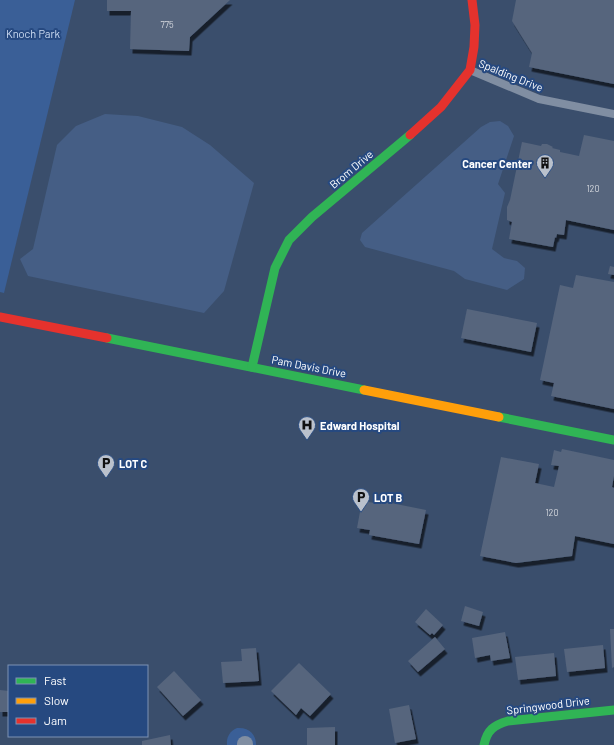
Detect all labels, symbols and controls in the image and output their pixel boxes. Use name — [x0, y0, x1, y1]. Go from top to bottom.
house number: 775 — [160, 19, 174, 30]
park label: Knoch Park — [6, 27, 60, 40]
street label: Spalding Drive — [477, 56, 545, 94]
street label: Brom Drive — [327, 147, 375, 191]
building icon: Cancer Center — [535, 153, 555, 178]
place label: Cancer Center — [462, 157, 533, 170]
house number: 120 — [586, 183, 600, 194]
street label: Pam Davis Drive — [271, 352, 348, 380]
hospital icon: Edward Hospital — [297, 415, 317, 440]
place label: Edward Hospital — [320, 419, 400, 432]
parking icon: LOT C — [96, 453, 116, 478]
place label: LOT C — [119, 457, 148, 470]
parking icon: LOT B — [351, 487, 371, 512]
place label: LOT B — [374, 491, 403, 504]
house number: 120 — [545, 507, 559, 518]
legend — [8, 665, 148, 737]
text: Fast — [44, 673, 67, 687]
text: Slow — [44, 693, 69, 707]
street label: Springwood Drive — [506, 693, 590, 717]
text: Jam — [44, 713, 67, 727]

